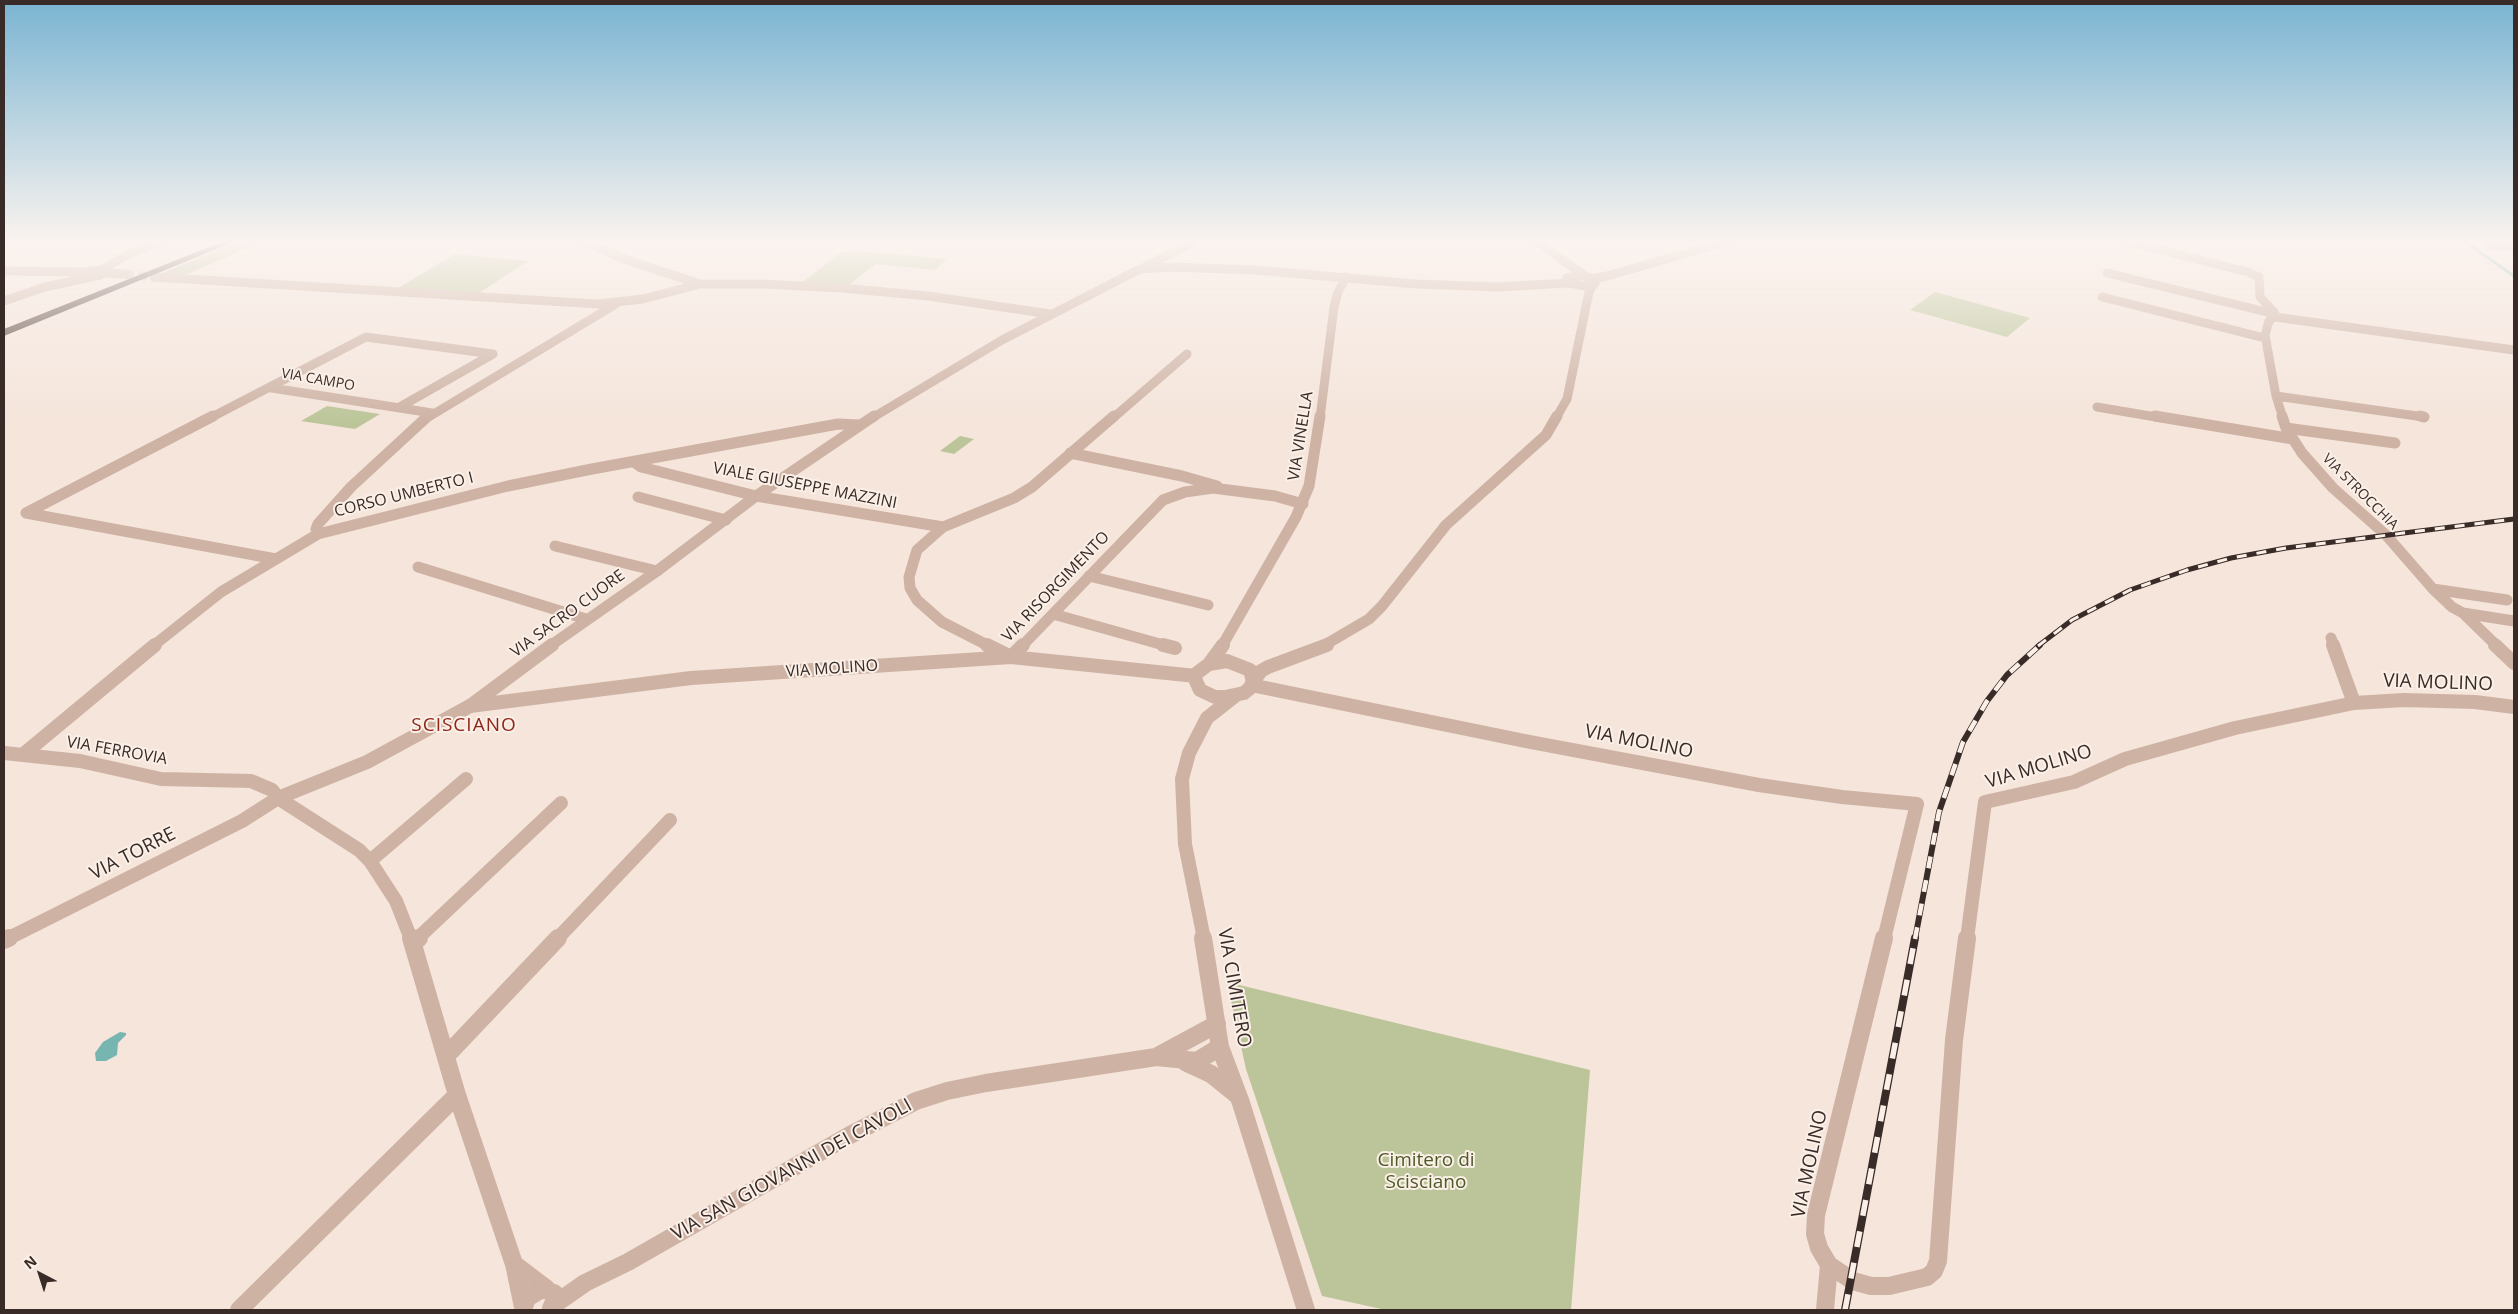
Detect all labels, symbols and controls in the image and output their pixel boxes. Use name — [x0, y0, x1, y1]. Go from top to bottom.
street label: VIA CAMPO — [280, 365, 356, 395]
street label: VIA VINELLA — [1284, 390, 1318, 482]
street label: VIA STROCCHIA — [2319, 451, 2401, 533]
street label: VIALE GIUSEPPE MAZZINI — [711, 459, 899, 513]
street label: CORSO UMBERTO I — [332, 468, 476, 522]
street label: VIA RISORGIMENTO — [998, 528, 1114, 646]
street label: VIA SACRO CUORE — [507, 566, 629, 662]
street label: VIA MOLINO — [785, 656, 879, 682]
street label: VIA MOLINO — [2383, 670, 2493, 696]
district label: SCISCIANO — [410, 715, 518, 737]
street label: VIA MOLINO — [1583, 720, 1695, 764]
street label: VIA FERROVIA — [65, 733, 169, 769]
street label: VIA MOLINO — [1983, 740, 2095, 794]
street label: VIA TORRE — [86, 823, 180, 885]
street label: VIA CIMITERO — [1212, 927, 1256, 1049]
street label: VIA SAN GIOVANNI DEI CAVOLI — [668, 1094, 916, 1246]
street label: VIA MOLINO — [1787, 1108, 1833, 1220]
park label: Cimitero di Scisciano — [1377, 1150, 1475, 1194]
north arrow — [15, 1249, 65, 1299]
text: N — [20, 1251, 41, 1273]

